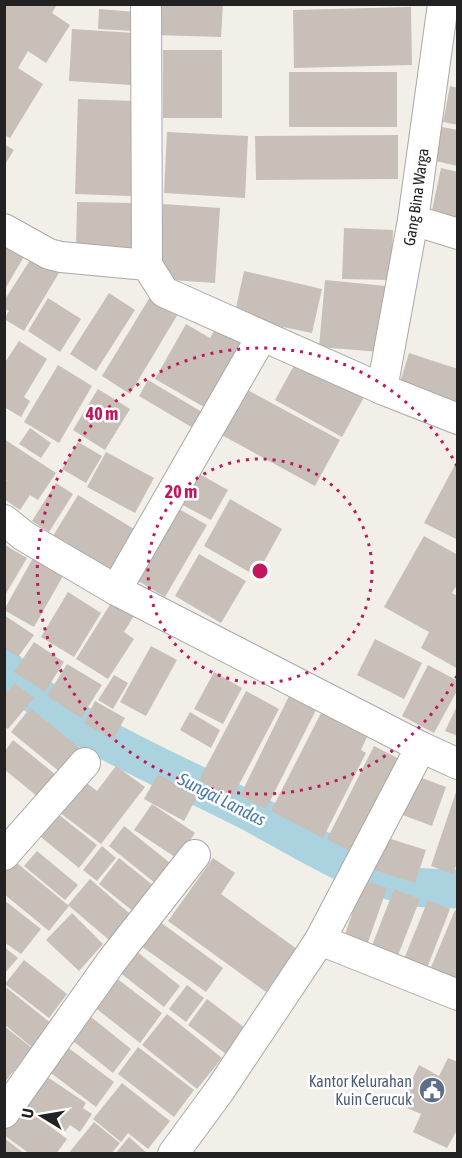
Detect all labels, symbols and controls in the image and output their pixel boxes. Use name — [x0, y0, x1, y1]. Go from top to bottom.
street label: Gang Bina Warga — [399, 147, 432, 247]
text: 40 m — [85, 403, 118, 424]
text: 20 m — [165, 481, 197, 502]
centre of rings — [250, 561, 270, 581]
water label: Sungai Landas — [174, 768, 269, 830]
place label: Kantor Kelurahan Kuin Cerucuk — [309, 1072, 412, 1108]
public building icon: Kantor Kelurahan Kuin Cerucuk — [417, 1075, 447, 1105]
north arrow — [12, 1086, 72, 1146]
text: U — [18, 1107, 37, 1119]

